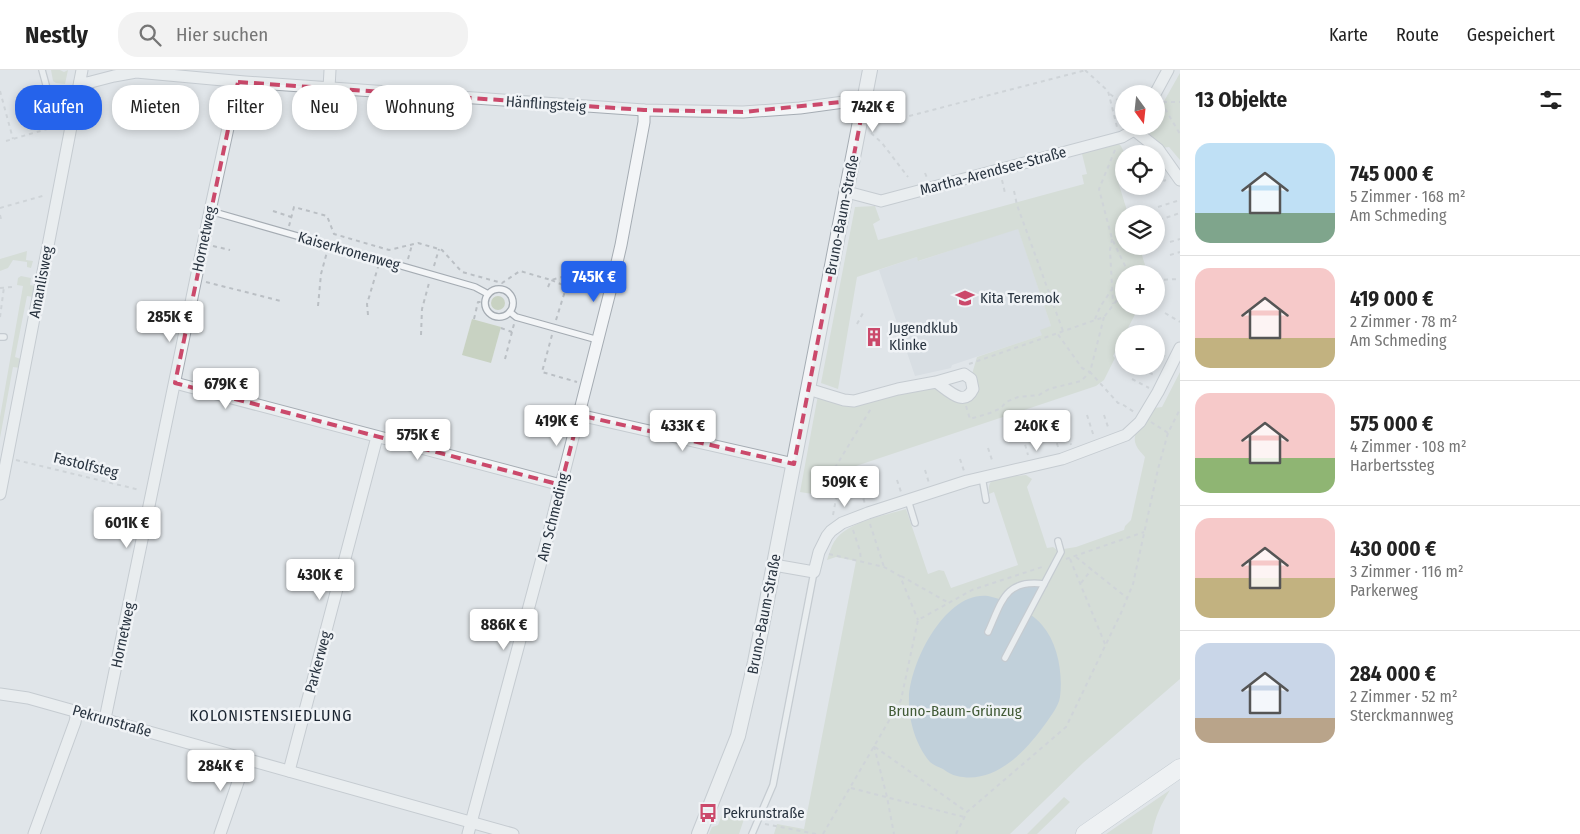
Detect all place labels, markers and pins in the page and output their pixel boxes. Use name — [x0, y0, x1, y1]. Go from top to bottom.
pin: 742K € — [832, 90, 914, 133]
pin: 745K € — [553, 260, 635, 303]
school or university icon: Kita Teremok — [954, 287, 976, 309]
place label: Kita Teremok — [980, 289, 1060, 307]
pin: 285K € — [129, 300, 211, 343]
place label: Jugendklub Klinke — [889, 319, 958, 354]
building icon: Jugendklub Klinke — [863, 326, 885, 348]
pin: 679K € — [185, 368, 267, 410]
pin: 419K € — [516, 404, 598, 447]
pin: 433K € — [642, 410, 724, 452]
pin: 240K € — [996, 410, 1078, 452]
pin: 575K € — [377, 418, 459, 461]
pin: 509K € — [804, 466, 886, 508]
pin: 601K € — [86, 506, 168, 549]
pin: 430K € — [279, 558, 361, 601]
pin: 886K € — [463, 608, 545, 651]
pin: 284K € — [180, 750, 262, 792]
bus stop icon: Pekrunstraße — [697, 802, 719, 824]
place label: Pekrunstraße — [723, 804, 805, 822]

